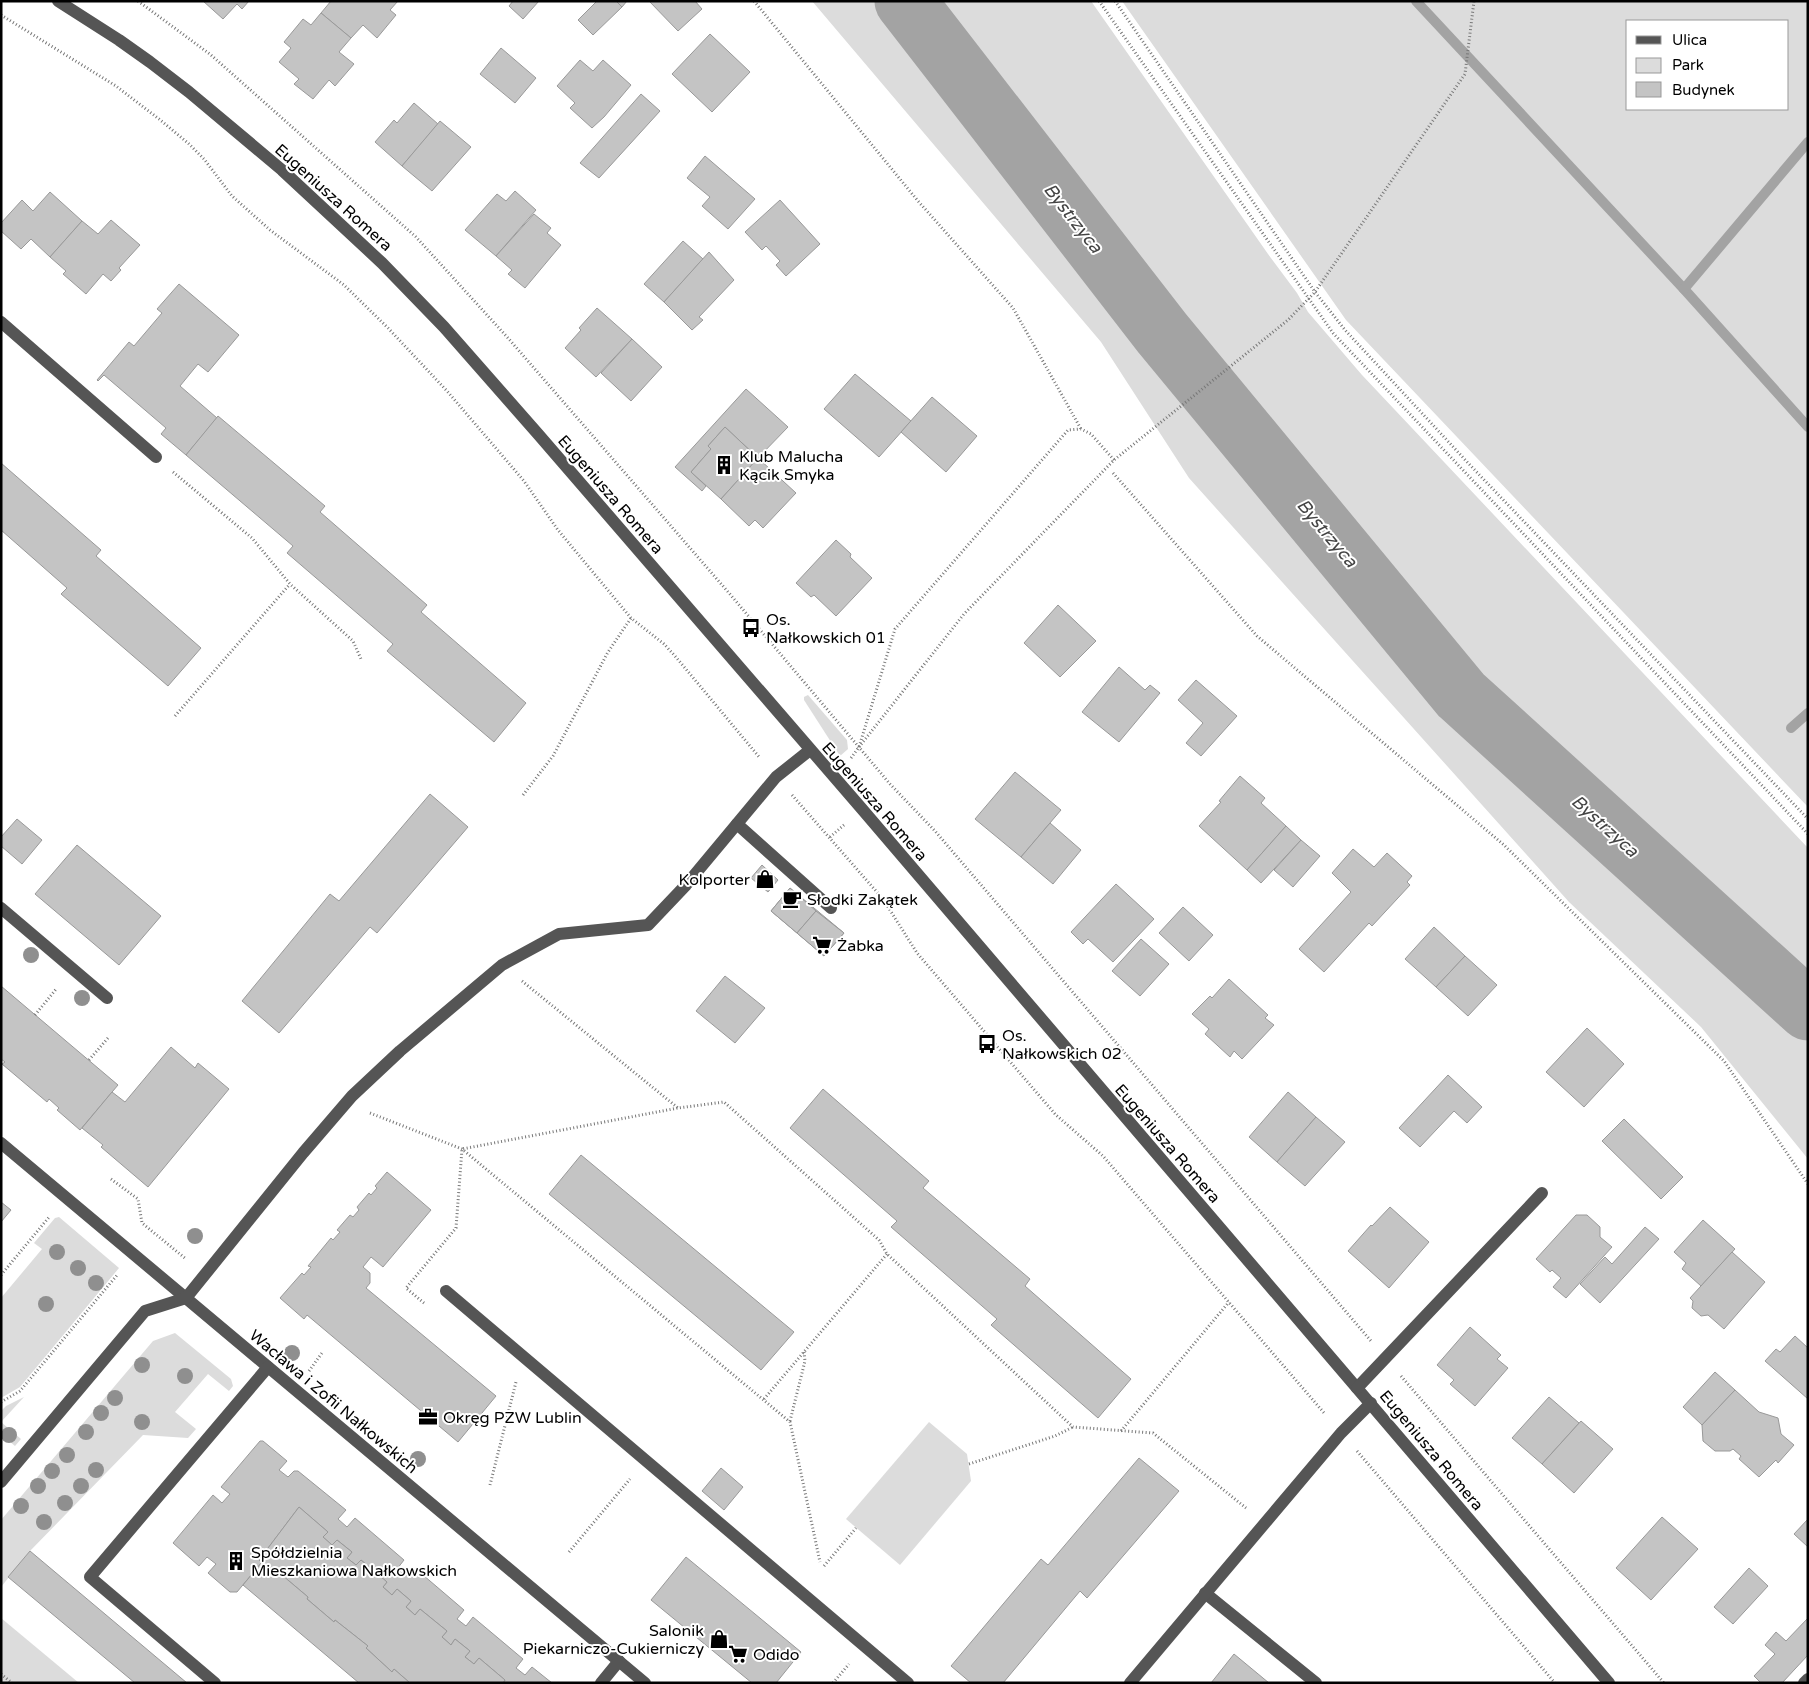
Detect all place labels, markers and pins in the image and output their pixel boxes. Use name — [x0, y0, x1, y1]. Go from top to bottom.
place label: Klub Malucha Kącik Smyka — [739, 447, 843, 485]
building icon: Klub Malucha Kącik Smyka — [713, 454, 735, 476]
place label: Os. Nałkowskich 01 — [766, 610, 886, 648]
bus stop icon: Os. Nałkowskich 01 — [740, 617, 762, 639]
shop icon: Kolporter — [754, 868, 776, 890]
place label: Kolporter — [678, 870, 751, 890]
cafe icon: Słodki Zakątek — [781, 888, 803, 910]
place label: Słodki Zakątek — [807, 890, 918, 910]
supermarket icon: Żabka — [811, 934, 833, 956]
place label: Żabka — [837, 936, 884, 956]
place label: Os. Nałkowskich 02 — [1002, 1026, 1122, 1064]
bus stop icon: Os. Nałkowskich 02 — [976, 1033, 998, 1055]
office icon: Okręg PZW Lublin — [417, 1406, 439, 1428]
place label: Okręg PZW Lublin — [443, 1408, 582, 1428]
place label: Spółdzielnia Mieszkaniowa Nałkowskich — [251, 1543, 457, 1581]
building icon: Spółdzielnia Mieszkaniowa Nałkowskich — [225, 1550, 247, 1572]
place label: Salonik Piekarniczo-Cukierniczy — [523, 1621, 704, 1659]
shop icon: Salonik Piekarniczo-Cukierniczy — [708, 1628, 730, 1650]
supermarket icon: Odido — [727, 1643, 749, 1665]
place label: Odido — [753, 1645, 800, 1665]

